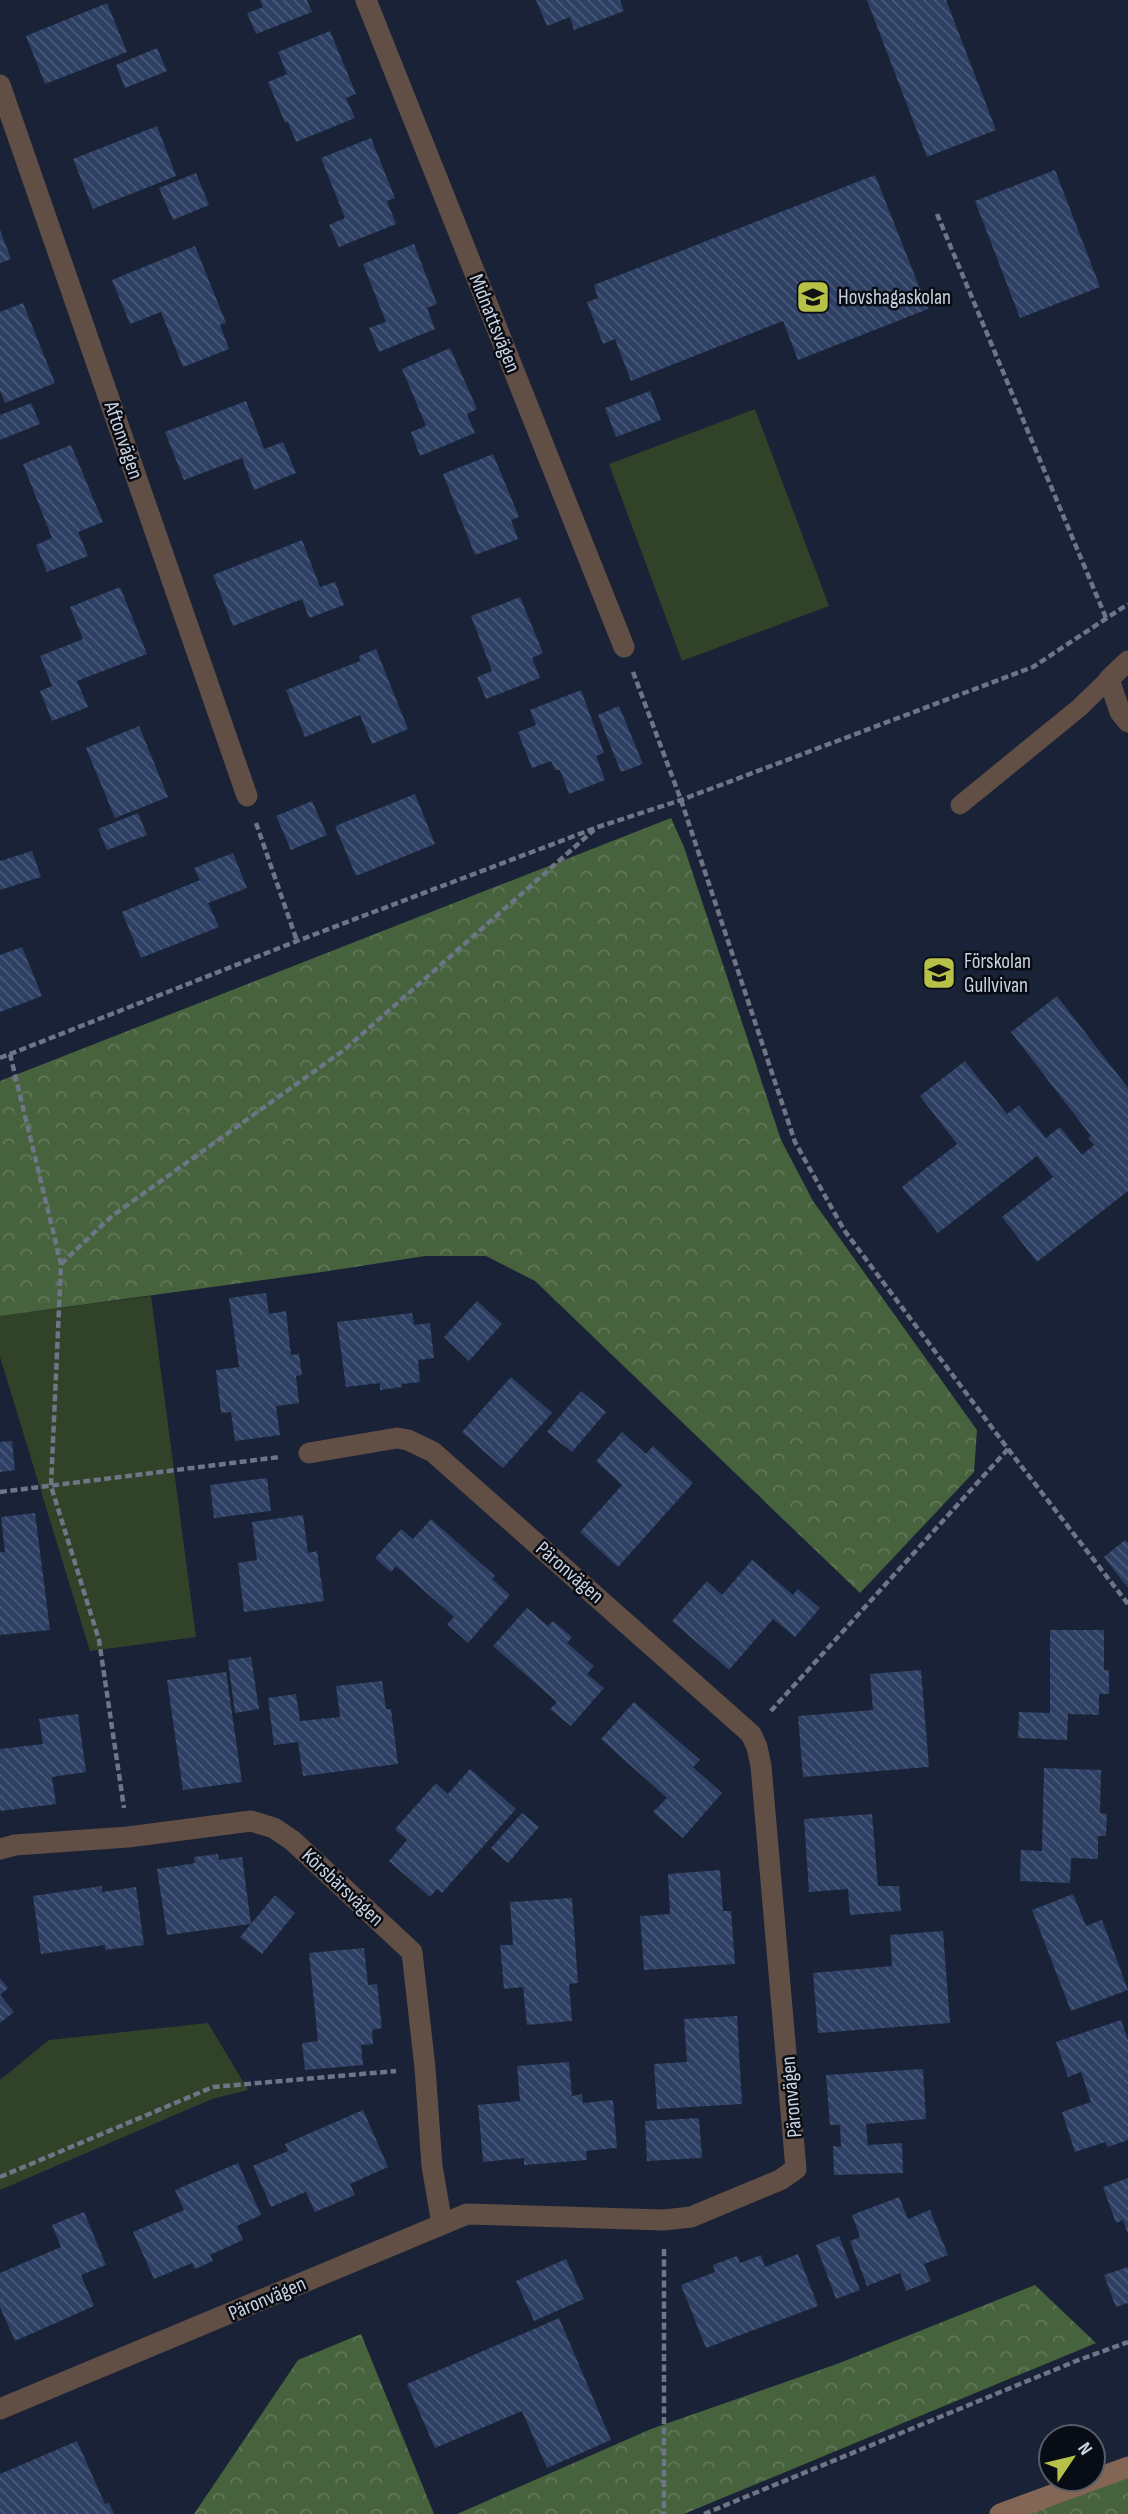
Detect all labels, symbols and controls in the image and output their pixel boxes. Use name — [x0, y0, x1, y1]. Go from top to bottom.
street label: Midnattsvägen — [463, 270, 526, 376]
school or university icon: Hovshagaskolan — [794, 278, 832, 316]
place label: Hovshagaskolan — [838, 285, 951, 310]
street label: Aftonvägen — [98, 397, 148, 482]
place label: Förskolan Gullvivan — [964, 949, 1031, 998]
school or university icon: Förskolan Gullvivan — [920, 954, 958, 992]
street label: Päronvägen — [531, 1536, 609, 1609]
street label: Körsbärsvägen — [297, 1843, 389, 1932]
street label: Päronvägen — [775, 2055, 808, 2139]
street label: Päronvägen — [225, 2271, 310, 2326]
north arrow — [1037, 2423, 1107, 2493]
text: N — [1072, 2438, 1097, 2460]

